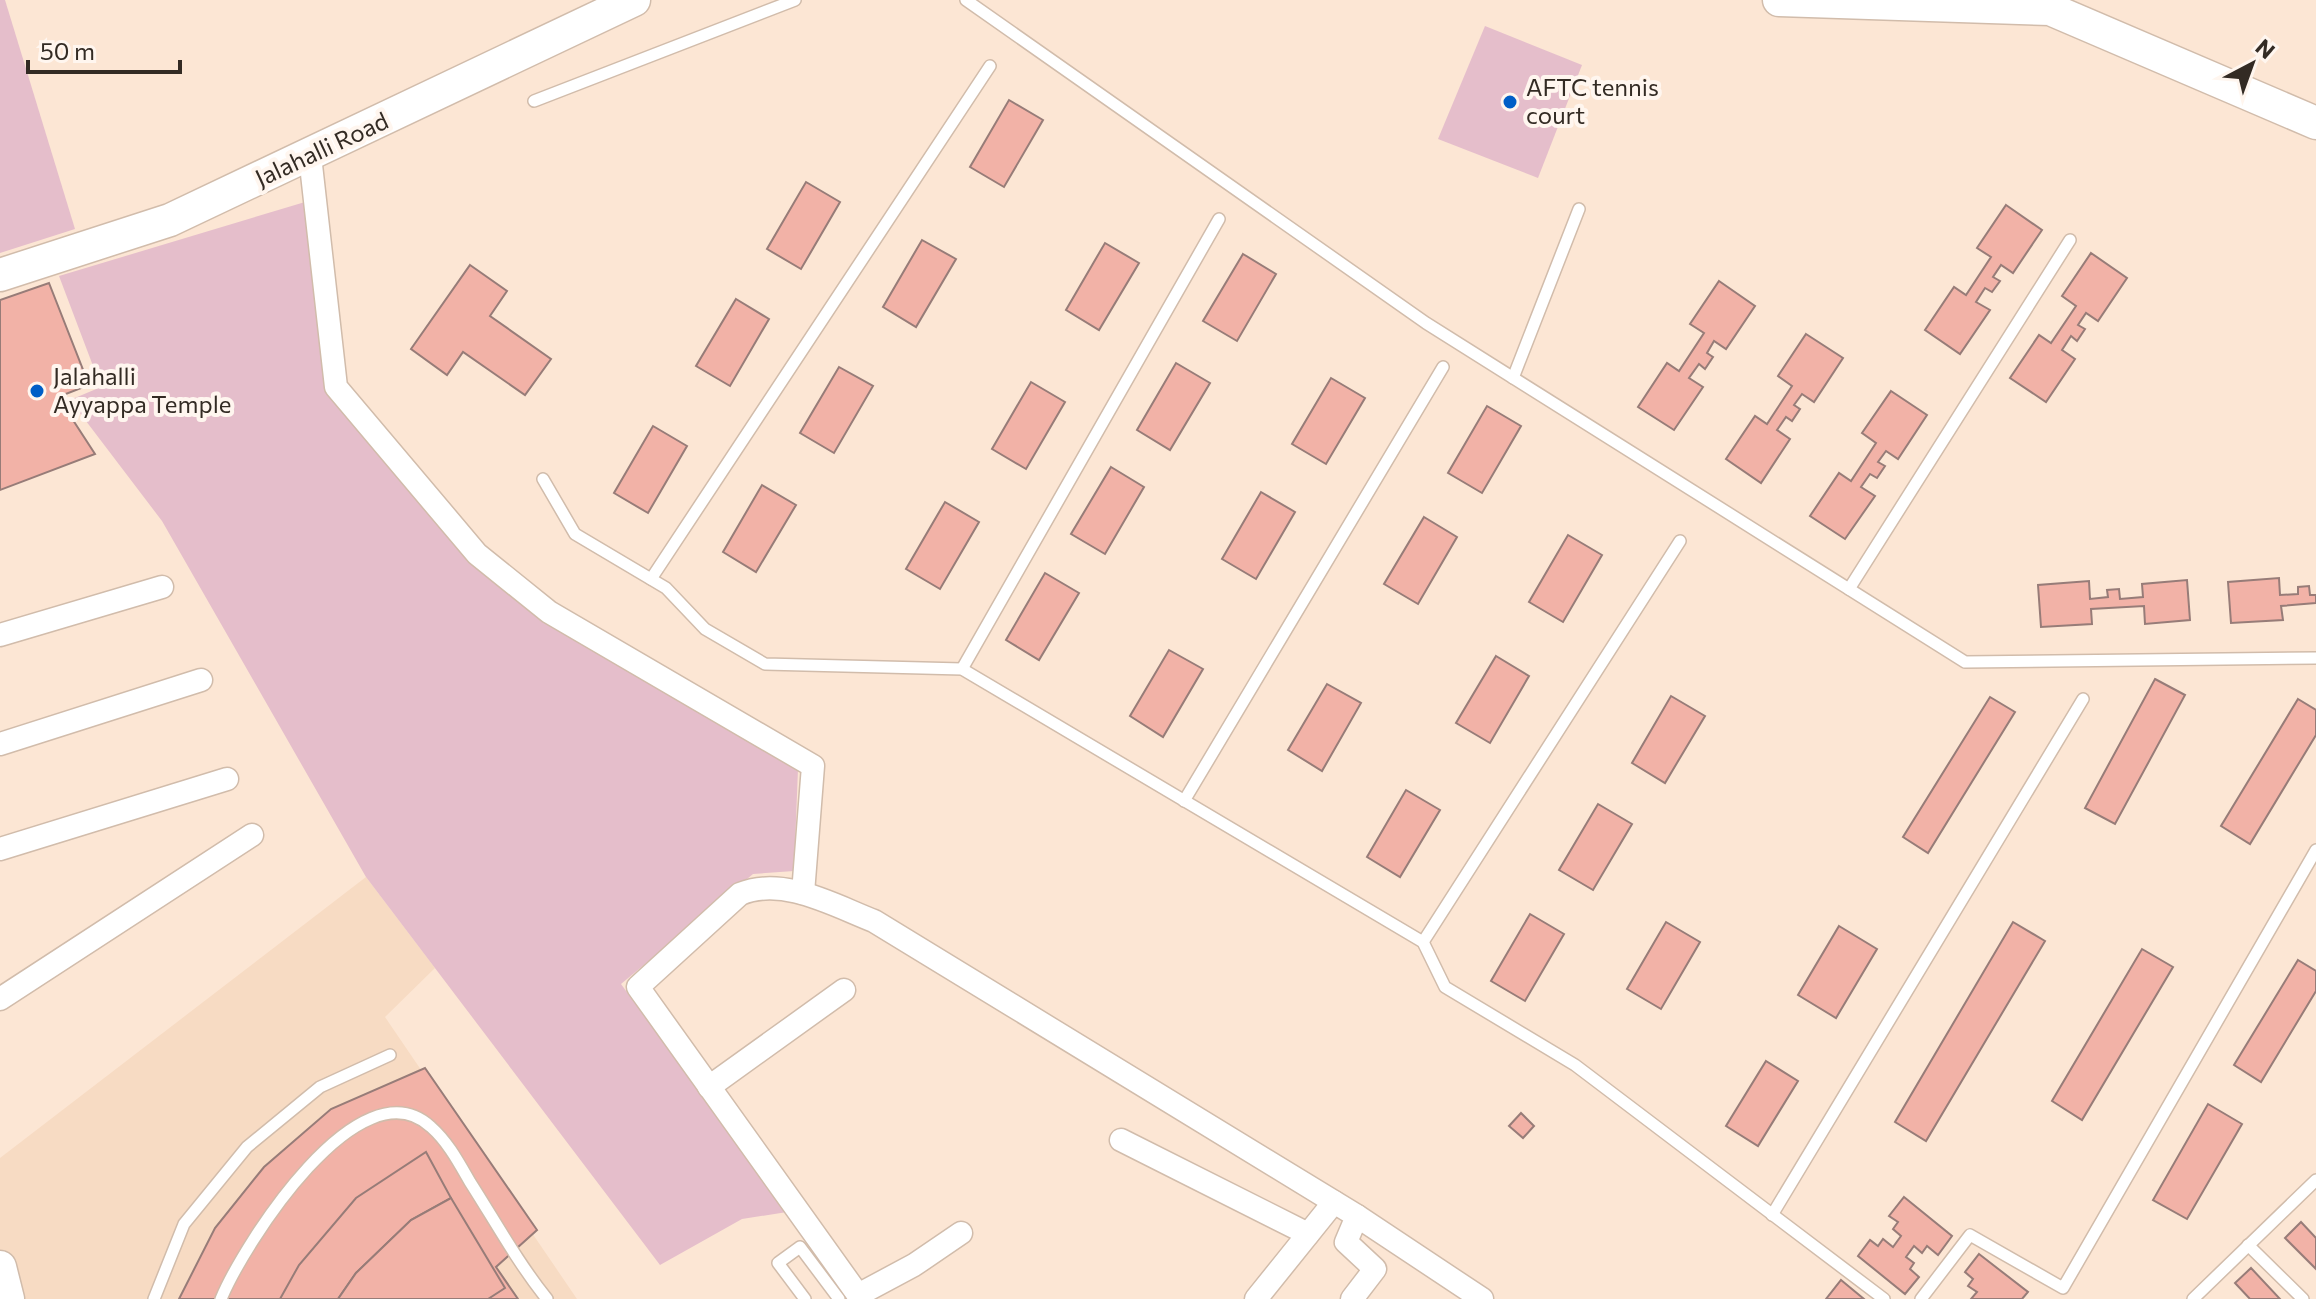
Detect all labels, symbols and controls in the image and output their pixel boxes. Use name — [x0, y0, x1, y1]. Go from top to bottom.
scale bar — [28, 24, 180, 74]
north arrow — [2212, 24, 2292, 104]
text: N — [2250, 33, 2281, 64]
text: 50 m — [40, 36, 95, 65]
place label: AFTC tennis court — [1526, 72, 1659, 129]
marker: AFTC tennis court — [1501, 93, 1519, 111]
street label: Jalahalli Road — [250, 105, 393, 192]
place label: Jalahalli Ayyappa Temple — [53, 361, 231, 418]
marker: Jalahalli Ayyappa Temple — [28, 382, 46, 400]

